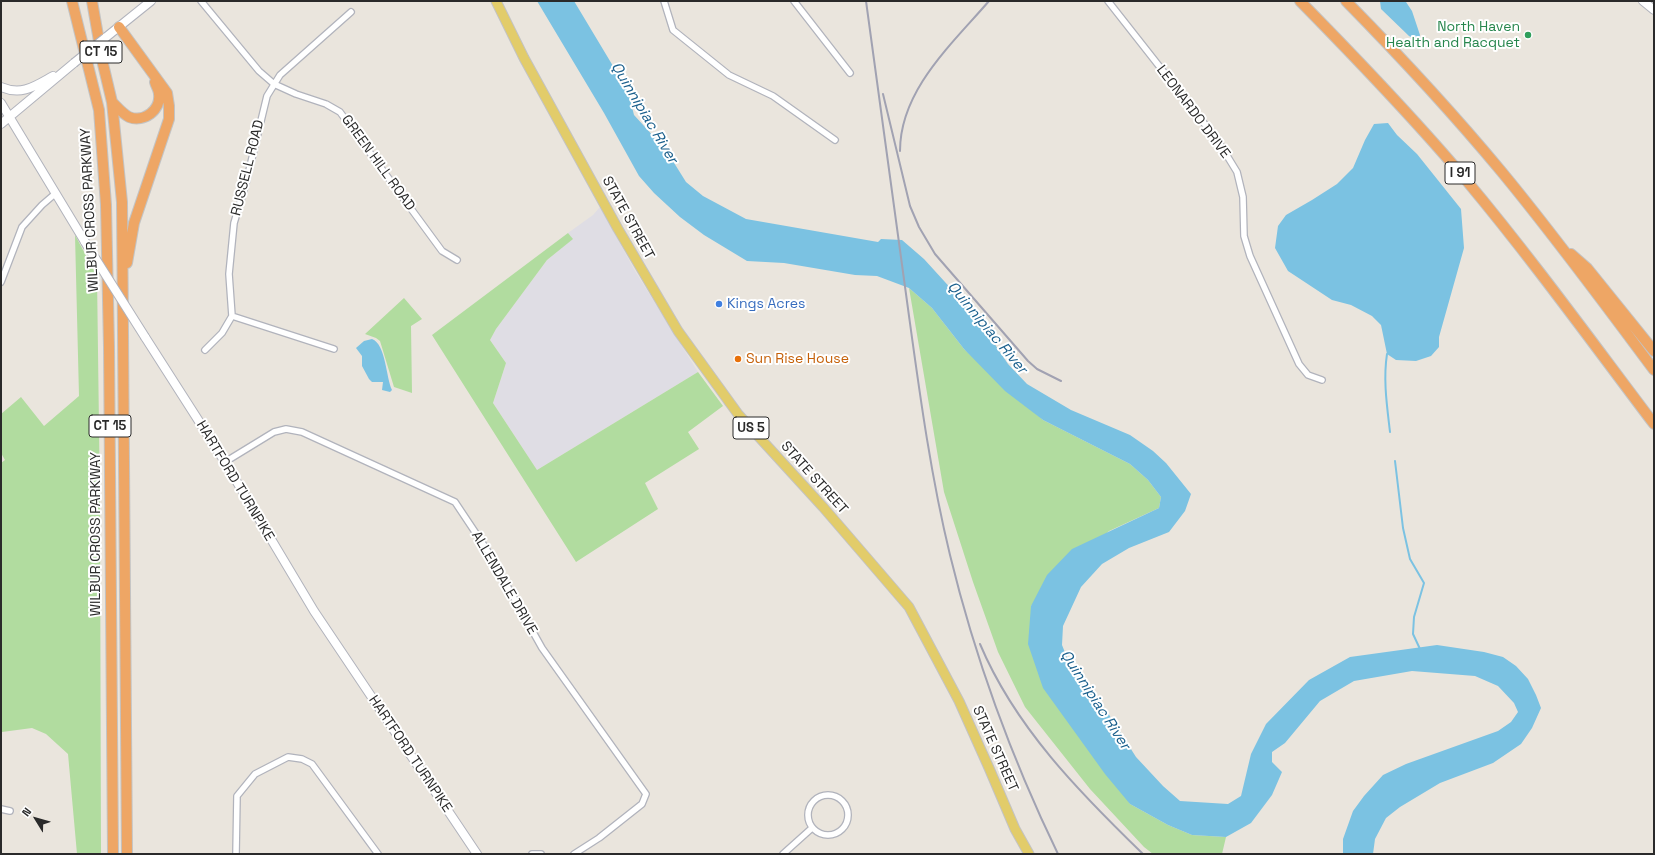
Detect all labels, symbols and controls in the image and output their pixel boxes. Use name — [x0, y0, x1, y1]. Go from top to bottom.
place label: North Haven Health and Racquet — [1386, 19, 1520, 52]
marker: North Haven Health and Racquet — [1523, 30, 1533, 40]
road number: CT 15 — [80, 41, 122, 63]
water label: Quinnipiac River — [607, 59, 681, 167]
street label: LEONARDO DRIVE — [1153, 62, 1233, 162]
street label: GREEN HILL ROAD — [338, 112, 418, 214]
street label: RUSSELL ROAD — [228, 118, 268, 218]
street label: WILBUR CROSS PARKWAY — [77, 128, 103, 292]
road number: I 91 — [1445, 162, 1475, 184]
street label: STATE STREET — [598, 174, 658, 262]
water label: Quinnipiac River — [943, 278, 1031, 378]
place label: Kings Acres — [727, 296, 805, 312]
marker: Kings Acres — [714, 299, 724, 309]
place label: Sun Rise House — [746, 351, 849, 367]
marker: Sun Rise House — [733, 354, 743, 364]
road number: CT 15 — [89, 415, 131, 437]
road number: US 5 — [733, 417, 769, 439]
street label: HARTFORD TURNPIKE — [192, 418, 278, 544]
street label: STATE STREET — [777, 438, 851, 518]
street label: WILBUR CROSS PARKWAY — [88, 452, 104, 616]
street label: ALLENDALE DRIVE — [468, 528, 540, 638]
water label: Quinnipiac River — [1056, 647, 1134, 753]
street label: HARTFORD TURNPIKE — [365, 692, 455, 816]
street label: STATE STREET — [969, 704, 1021, 794]
north arrow — [16, 799, 56, 839]
text: N — [19, 805, 34, 819]

